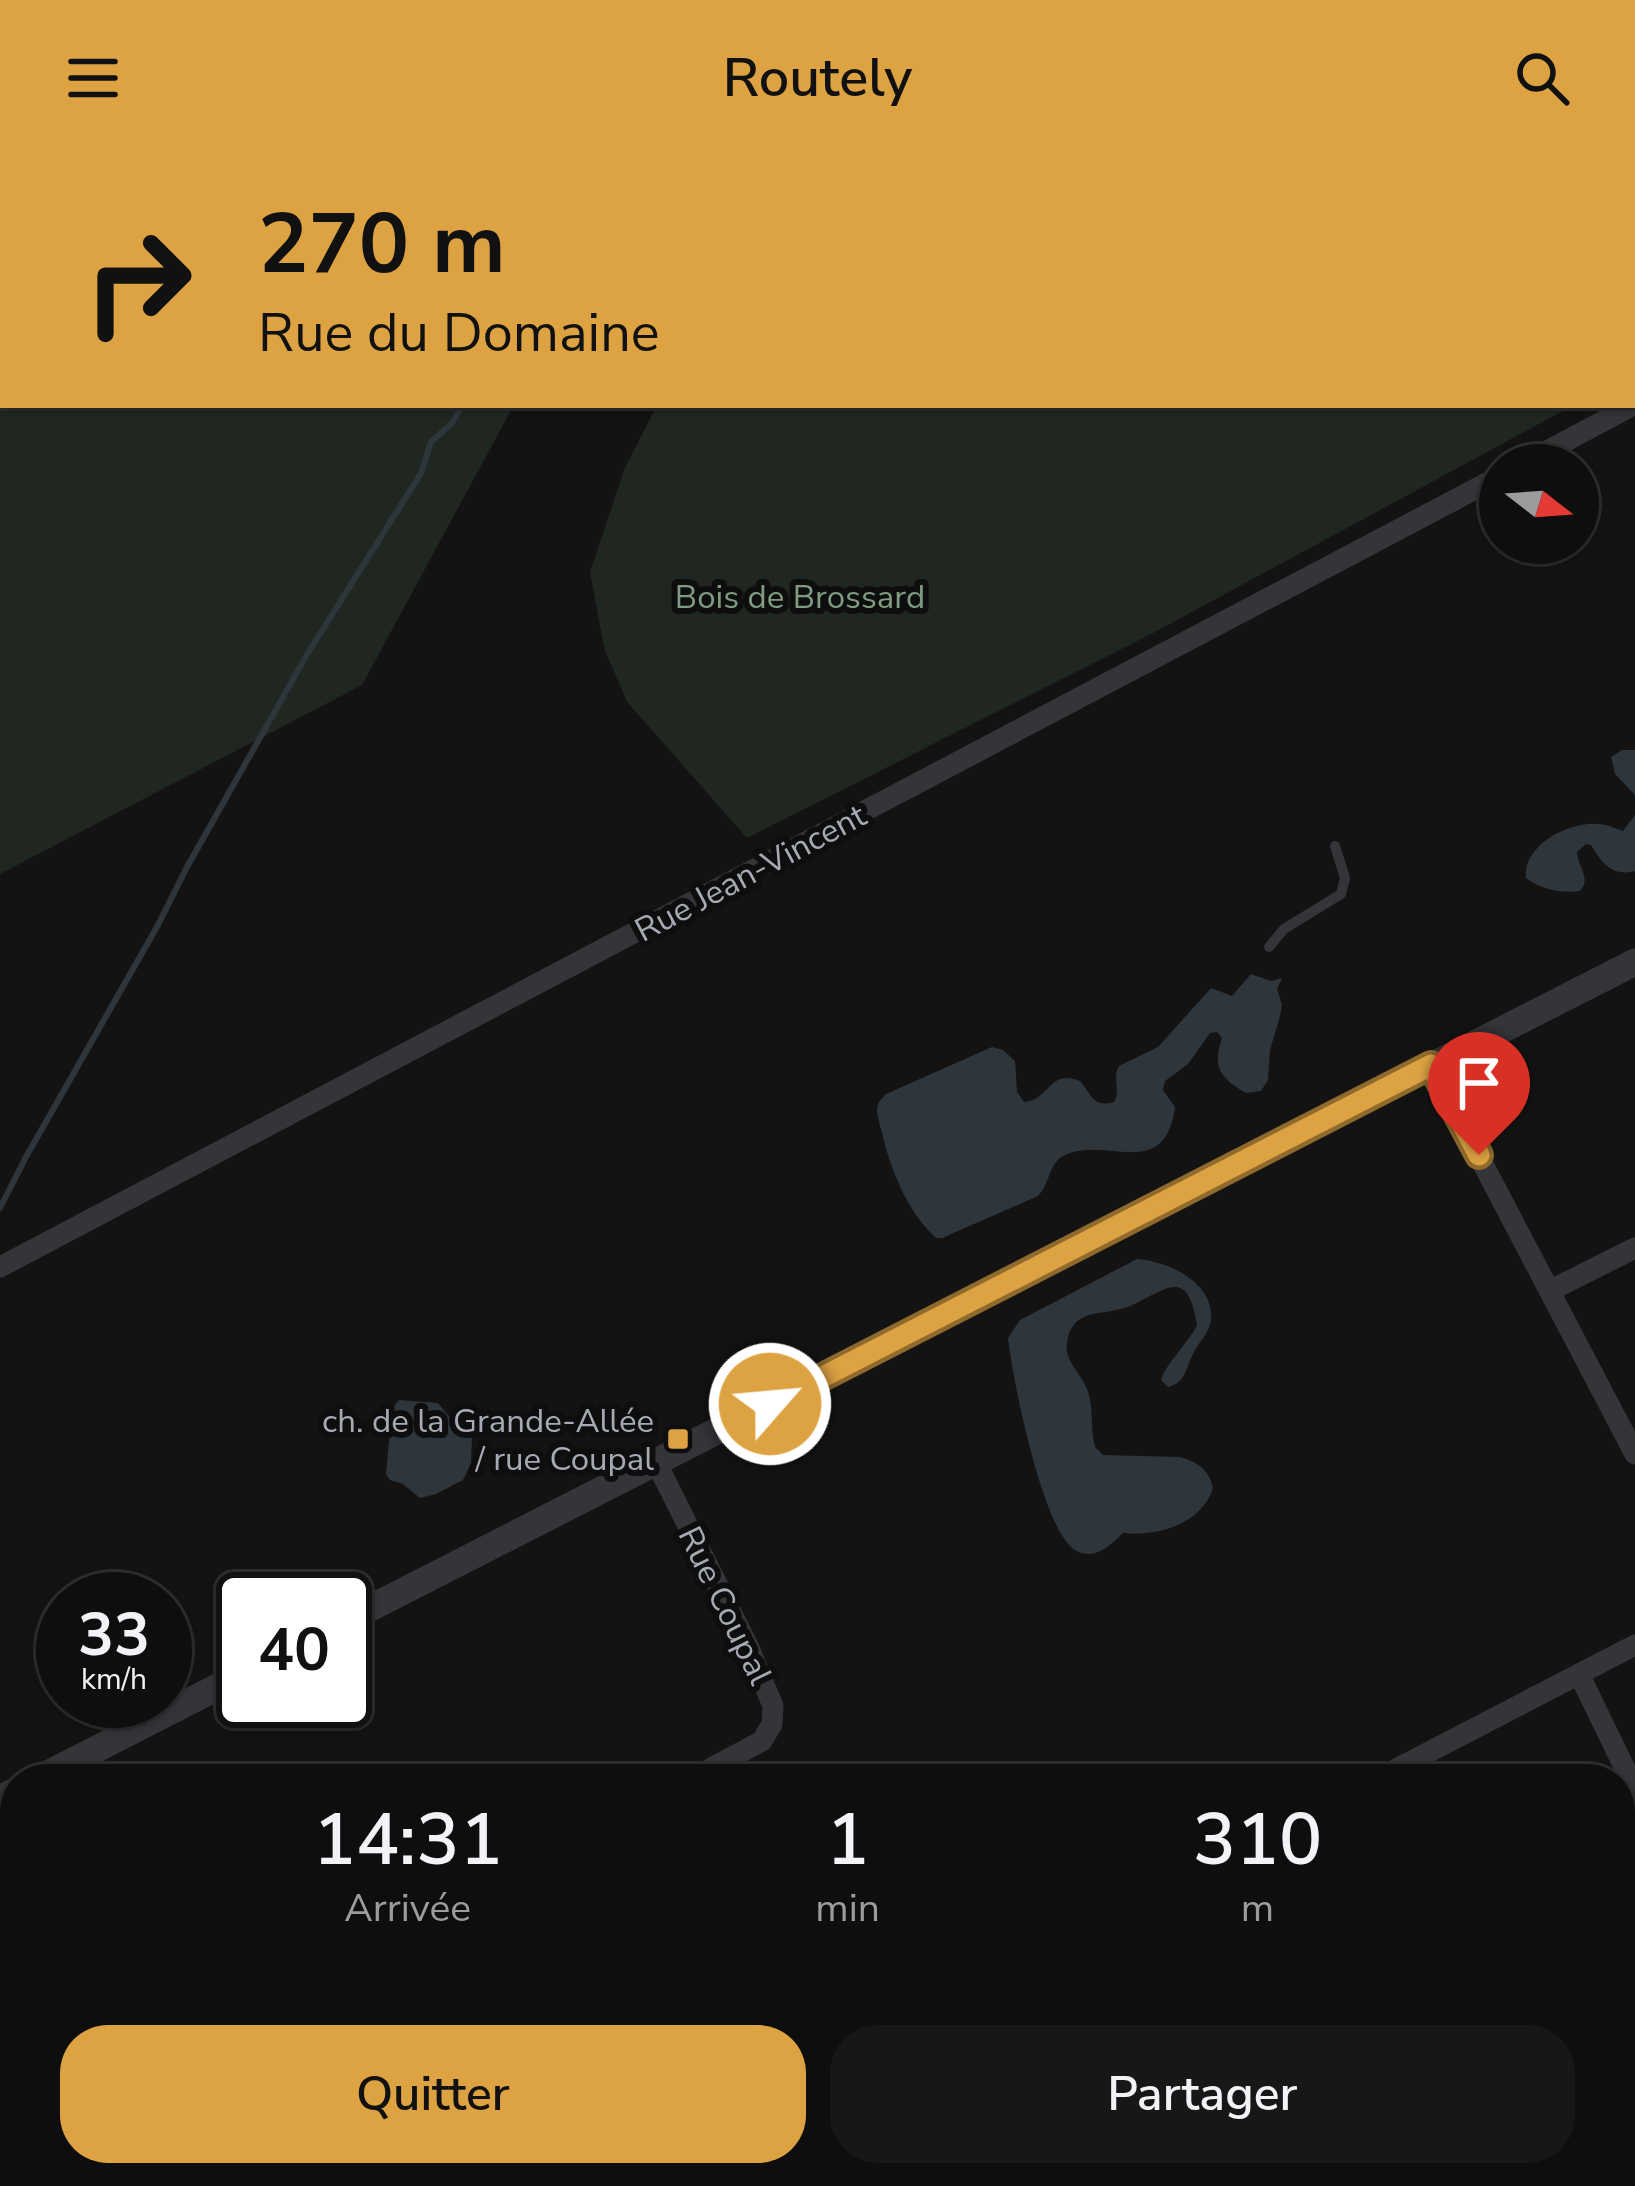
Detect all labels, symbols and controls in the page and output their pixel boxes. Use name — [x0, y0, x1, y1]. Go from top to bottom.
text: Routely — [723, 41, 912, 115]
icon: menu — [60, 45, 126, 111]
icon: search — [1509, 45, 1575, 111]
text: 270 m — [258, 187, 506, 302]
icon: right — [60, 204, 216, 360]
text: Rue du Domaine — [258, 296, 660, 370]
north arrow — [1479, 444, 1599, 564]
map controls — [1479, 444, 1599, 564]
park label: Bois de Brossard — [675, 575, 925, 620]
street label: Rue Jean-Vincent — [627, 793, 874, 953]
pin — [1428, 1032, 1530, 1155]
icon: arrive — [1446, 1050, 1512, 1116]
position arrow — [707, 1341, 833, 1467]
place label: ch. de la Grande-Allée / rue Coupal — [322, 1399, 654, 1482]
marker: ch. de la Grande-Allée / rue Coupal — [665, 1426, 691, 1452]
street label: Rue Coupal — [667, 1519, 782, 1693]
speed limit sign: 40 — [216, 1572, 372, 1728]
text: 33 — [78, 1594, 150, 1676]
text: km/h — [81, 1659, 147, 1700]
text: 14:31 — [313, 1791, 503, 1889]
text: 1 — [826, 1791, 869, 1889]
text: 310 — [1193, 1791, 1322, 1889]
text: Arrivée — [344, 1882, 471, 1935]
text: min — [815, 1882, 880, 1935]
text: m — [1241, 1882, 1274, 1935]
button: Quitter — [60, 2025, 806, 2163]
button: Partager — [830, 2025, 1575, 2163]

